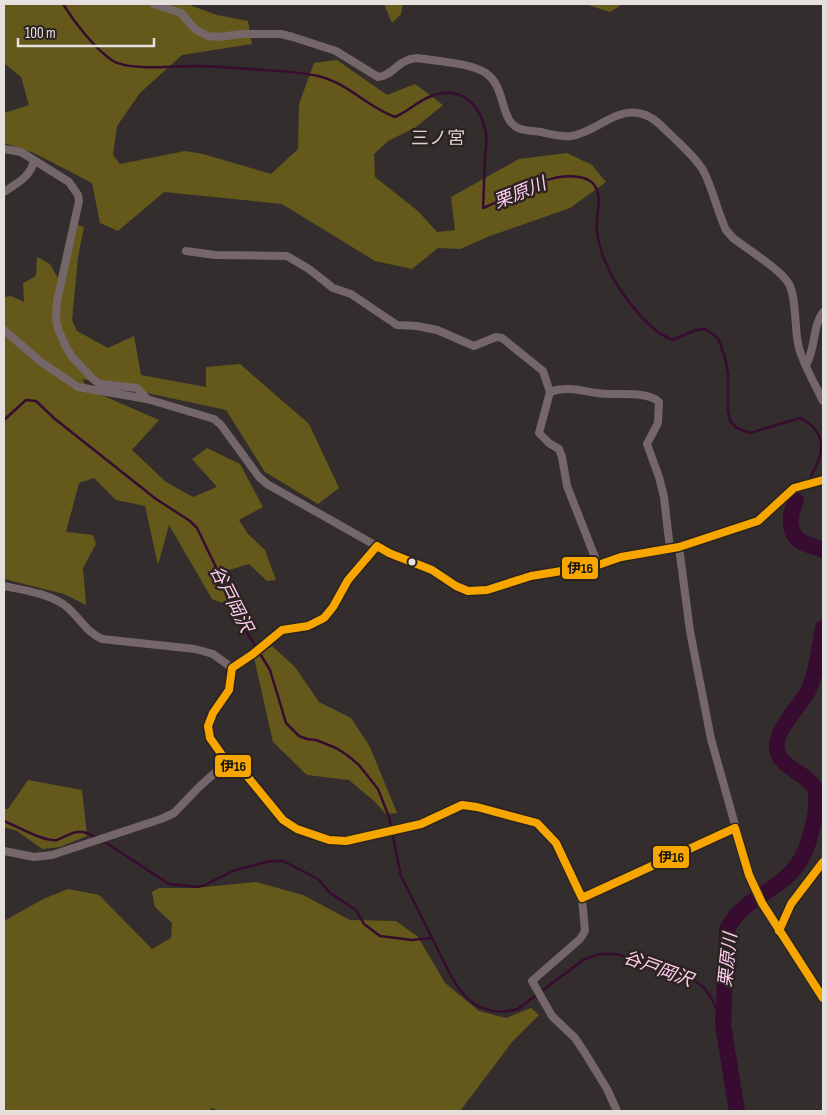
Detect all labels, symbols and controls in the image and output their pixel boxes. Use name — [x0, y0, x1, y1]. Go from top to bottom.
scale bar — [18, 15, 154, 47]
text: 100 m — [25, 24, 56, 43]
district label: 三ノ宮 — [411, 128, 465, 149]
water label: 栗原川 — [491, 172, 551, 213]
line badge: 伊16 — [561, 556, 599, 580]
unlabelled marker — [407, 557, 417, 567]
text: 伊16 — [567, 560, 593, 577]
water label: 谷戸岡沢 — [205, 562, 258, 638]
line badge: 伊16 — [214, 754, 252, 778]
text: 伊16 — [220, 758, 246, 775]
line badge: 伊16 — [652, 845, 690, 869]
text: 伊16 — [658, 849, 684, 866]
water label: 栗原川 — [715, 930, 741, 988]
water label: 谷戸岡沢 — [621, 947, 697, 992]

